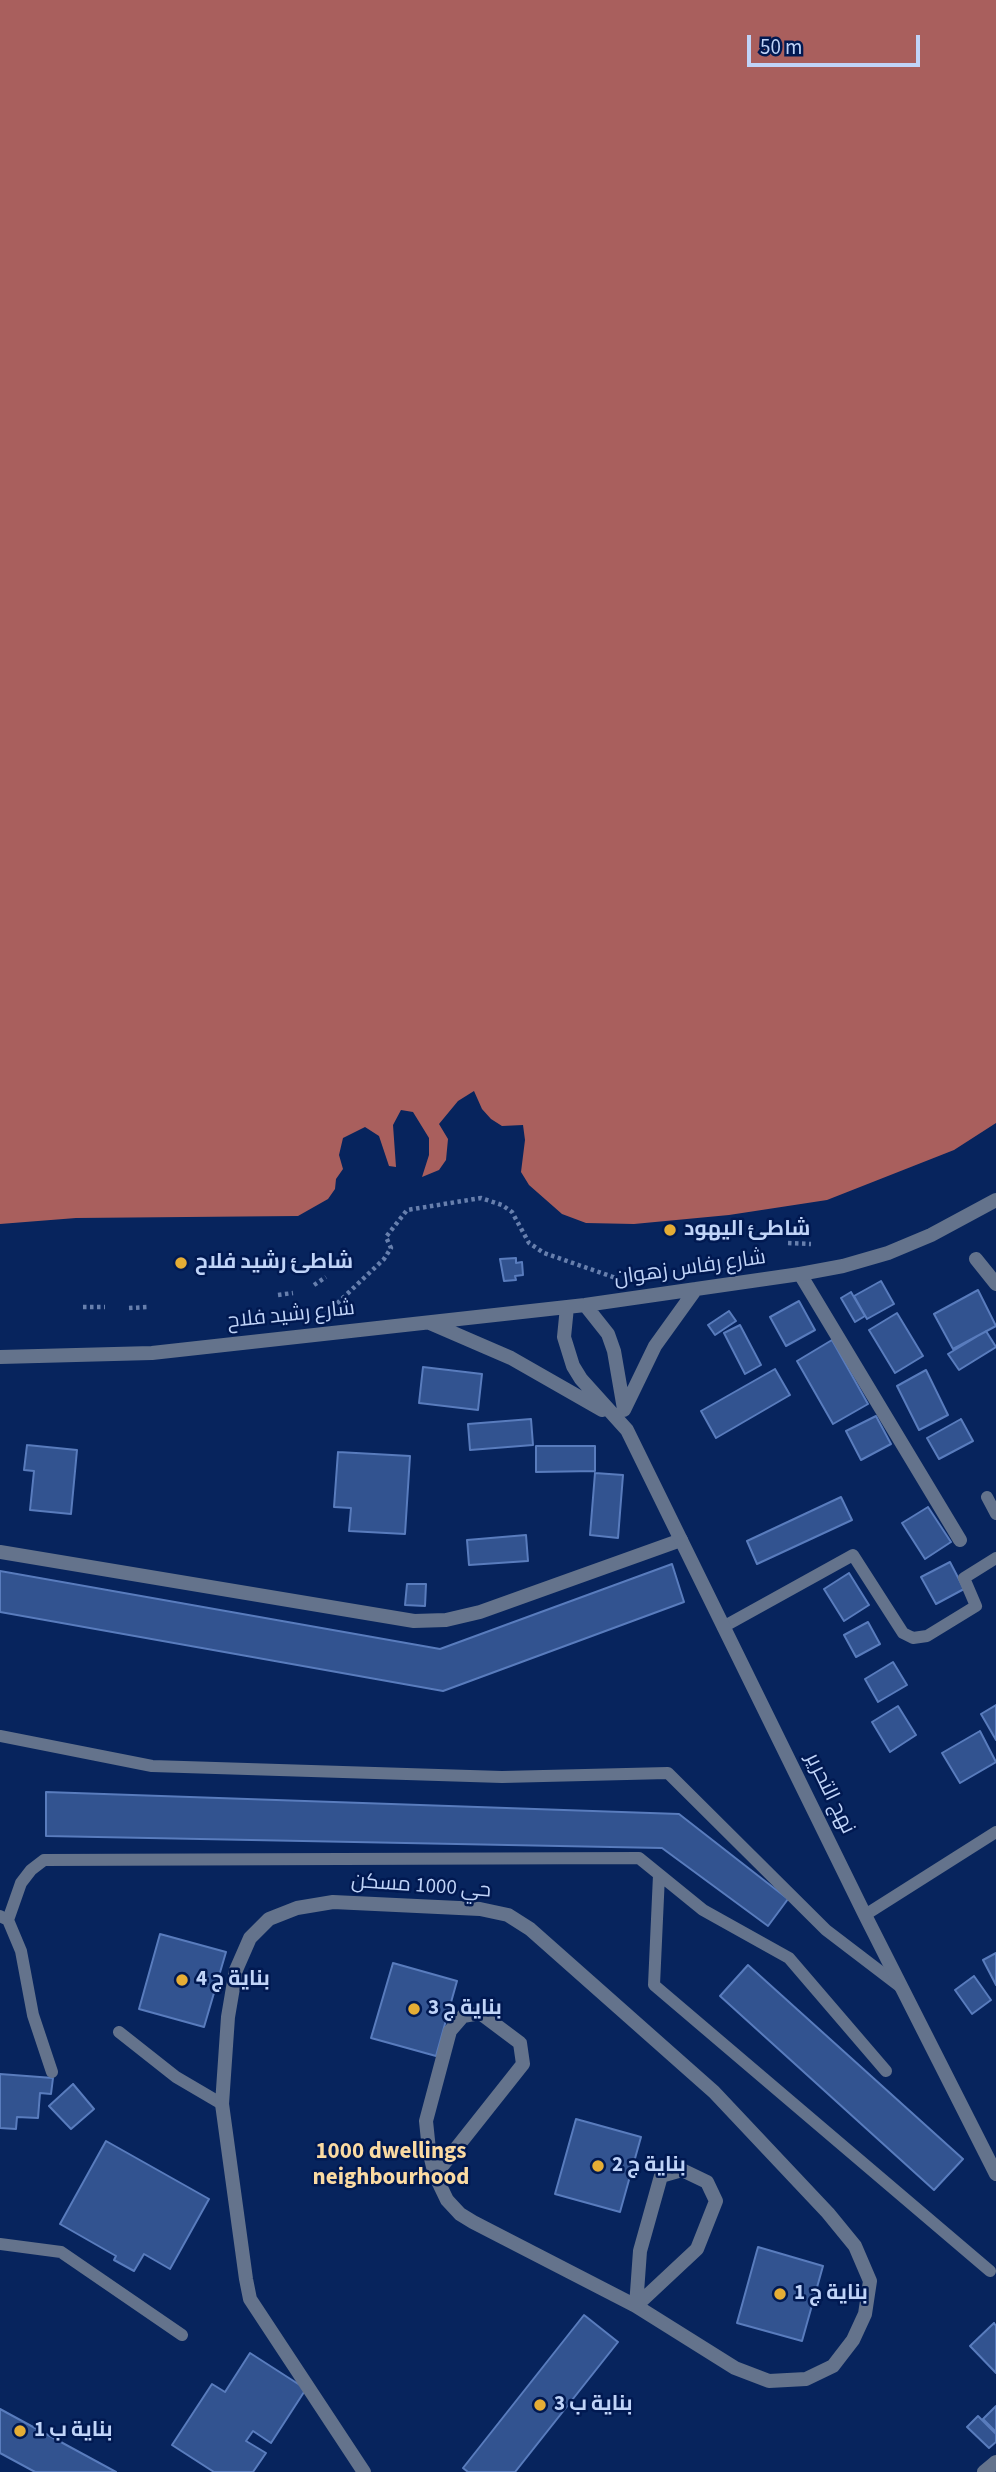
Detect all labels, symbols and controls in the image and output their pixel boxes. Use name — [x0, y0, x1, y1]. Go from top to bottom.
scale bar — [751, 21, 924, 65]
text: 50 m — [760, 32, 802, 62]
place label: شاطئ اليهود — [684, 1217, 810, 1243]
marker: شاطئ اليهود — [662, 1222, 678, 1238]
street label: شارع رفاس زهوان — [612, 1246, 768, 1292]
place label: شاطئ رشيد فلاح — [195, 1250, 353, 1276]
marker: شاطئ رشيد فلاح — [173, 1255, 189, 1271]
street label: شارع رشيد فلاح — [226, 1297, 356, 1335]
street label: نهج التحرير — [799, 1749, 859, 1839]
street label: حي 1000 مسكن — [350, 1870, 492, 1904]
place label: بناية ج 4 — [196, 1967, 270, 1993]
marker: بناية ج 4 — [174, 1972, 190, 1988]
place label: بناية ج 3 — [428, 1996, 502, 2022]
marker: بناية ج 3 — [406, 2001, 422, 2017]
district label: 1000 dwellings neighbourhood — [313, 2139, 469, 2193]
place label: بناية ج 2 — [612, 2153, 686, 2179]
marker: بناية ج 2 — [590, 2158, 606, 2174]
place label: بناية ج 1 — [794, 2281, 868, 2307]
marker: بناية ج 1 — [772, 2286, 788, 2302]
place label: بناية ب 3 — [554, 2392, 633, 2418]
marker: بناية ب 3 — [532, 2397, 548, 2413]
place label: بناية ب 1 — [34, 2418, 113, 2444]
marker: بناية ب 1 — [12, 2423, 28, 2439]

